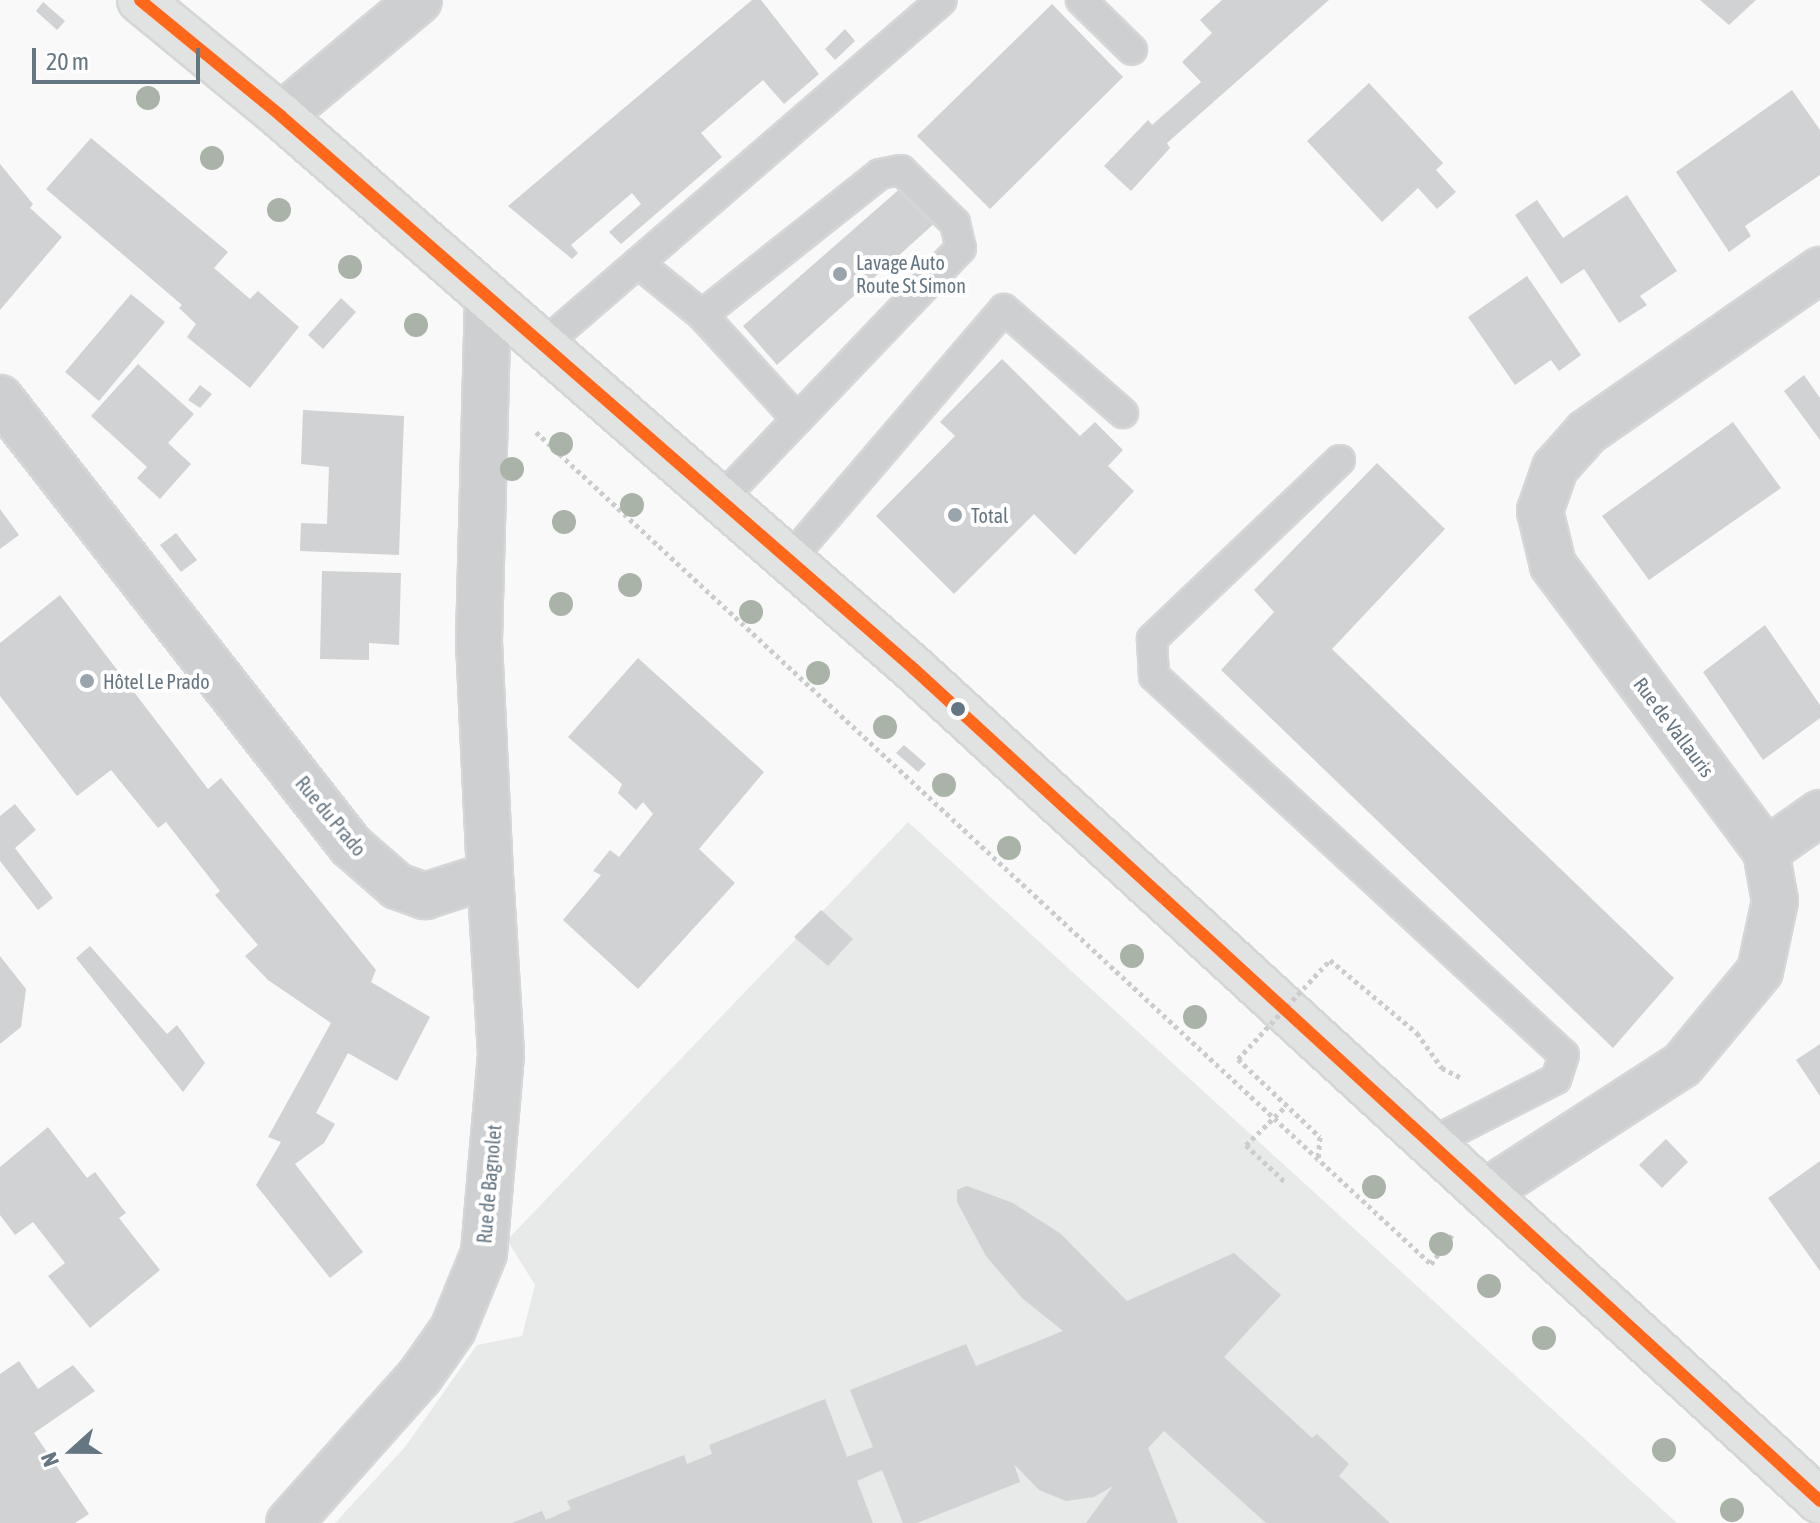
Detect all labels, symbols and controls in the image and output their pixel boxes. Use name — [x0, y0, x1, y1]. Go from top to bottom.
scale bar — [36, 32, 204, 82]
text: 20 m — [46, 48, 89, 75]
place label: Lavage Auto Route St Simon — [856, 250, 966, 297]
marker: Lavage Auto Route St Simon — [831, 265, 849, 283]
place label: Total — [971, 503, 1008, 527]
marker: Total — [946, 506, 964, 524]
place label: Hôtel Le Prado — [103, 669, 210, 693]
marker: Hôtel Le Prado — [78, 672, 96, 690]
street label: Rue de Vallauris — [1629, 672, 1719, 782]
unlabelled marker — [950, 701, 966, 717]
street label: Rue du Prado — [291, 771, 371, 861]
street label: Rue de Bagnolet — [472, 1124, 506, 1244]
north arrow — [32, 1411, 112, 1491]
text: N — [35, 1449, 64, 1470]

